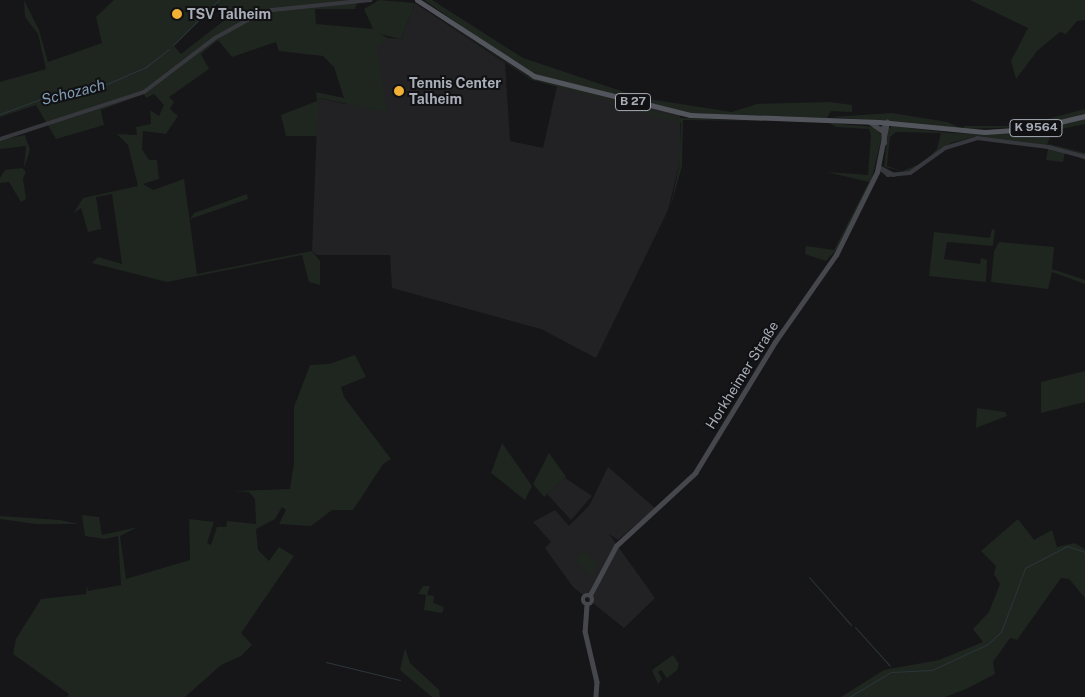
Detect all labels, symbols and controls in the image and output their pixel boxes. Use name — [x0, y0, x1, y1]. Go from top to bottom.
place label: TSV Talheim — [187, 6, 271, 22]
marker: TSV Talheim — [171, 8, 183, 20]
water label: Schozach — [39, 75, 107, 109]
place label: Tennis Center Talheim — [409, 75, 501, 108]
marker: Tennis Center Talheim — [393, 85, 405, 97]
road number: B 27 — [614, 92, 652, 111]
road number: K 9564 — [1008, 119, 1064, 138]
street label: Horkheimer Straße — [702, 318, 782, 432]

